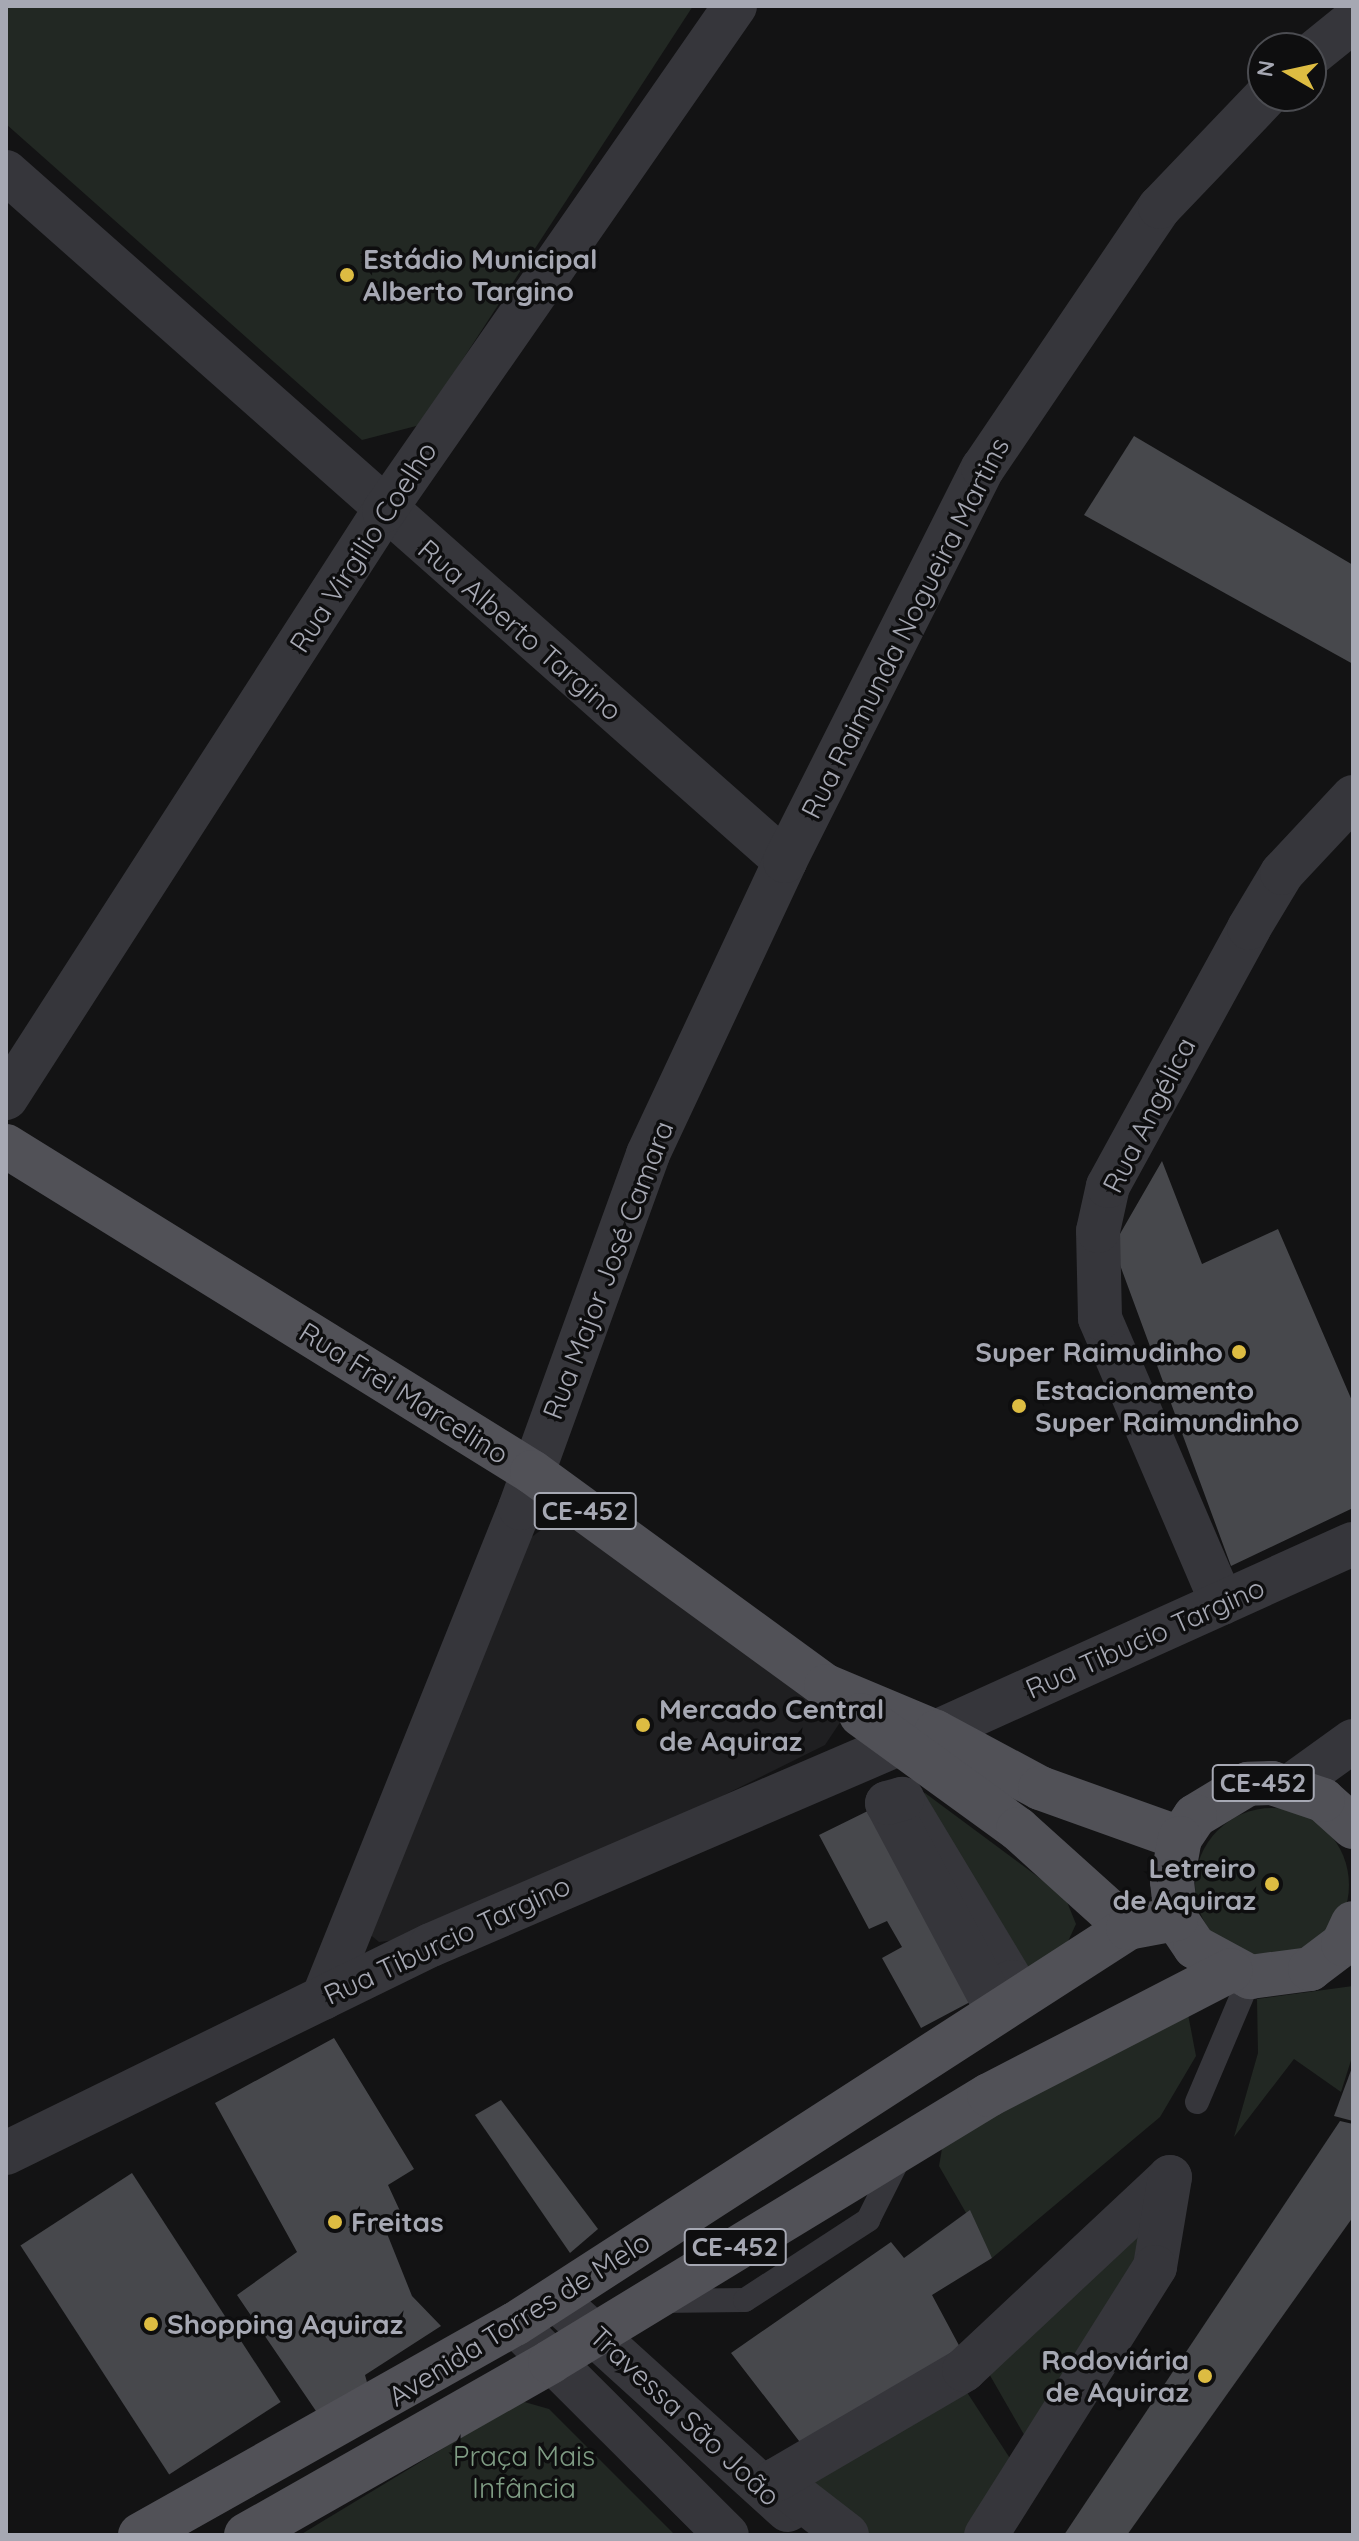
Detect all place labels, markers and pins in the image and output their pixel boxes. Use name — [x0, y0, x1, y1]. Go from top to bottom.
place label: Estádio Municipal Alberto Targino — [363, 242, 598, 308]
marker: Estádio Municipal Alberto Targino — [338, 266, 356, 284]
place label: Super Raimudinho — [975, 1335, 1223, 1369]
marker: Super Raimudinho — [1230, 1343, 1248, 1361]
place label: Estacionamento Super Raimundinho — [1035, 1373, 1299, 1439]
marker: Estacionamento Super Raimundinho — [1010, 1397, 1028, 1415]
place label: Mercado Central de Aquiraz — [659, 1692, 884, 1758]
marker: Mercado Central de Aquiraz — [634, 1716, 652, 1734]
place label: Letreiro de Aquiraz — [1113, 1851, 1256, 1917]
marker: Letreiro de Aquiraz — [1263, 1875, 1281, 1893]
place label: Freitas — [351, 2205, 444, 2239]
marker: Freitas — [326, 2213, 344, 2231]
place label: Shopping Aquiraz — [167, 2307, 403, 2341]
marker: Shopping Aquiraz — [142, 2315, 160, 2333]
place label: Rodoviária de Aquiraz — [1041, 2343, 1189, 2409]
marker: Rodoviária de Aquiraz — [1196, 2367, 1214, 2385]

